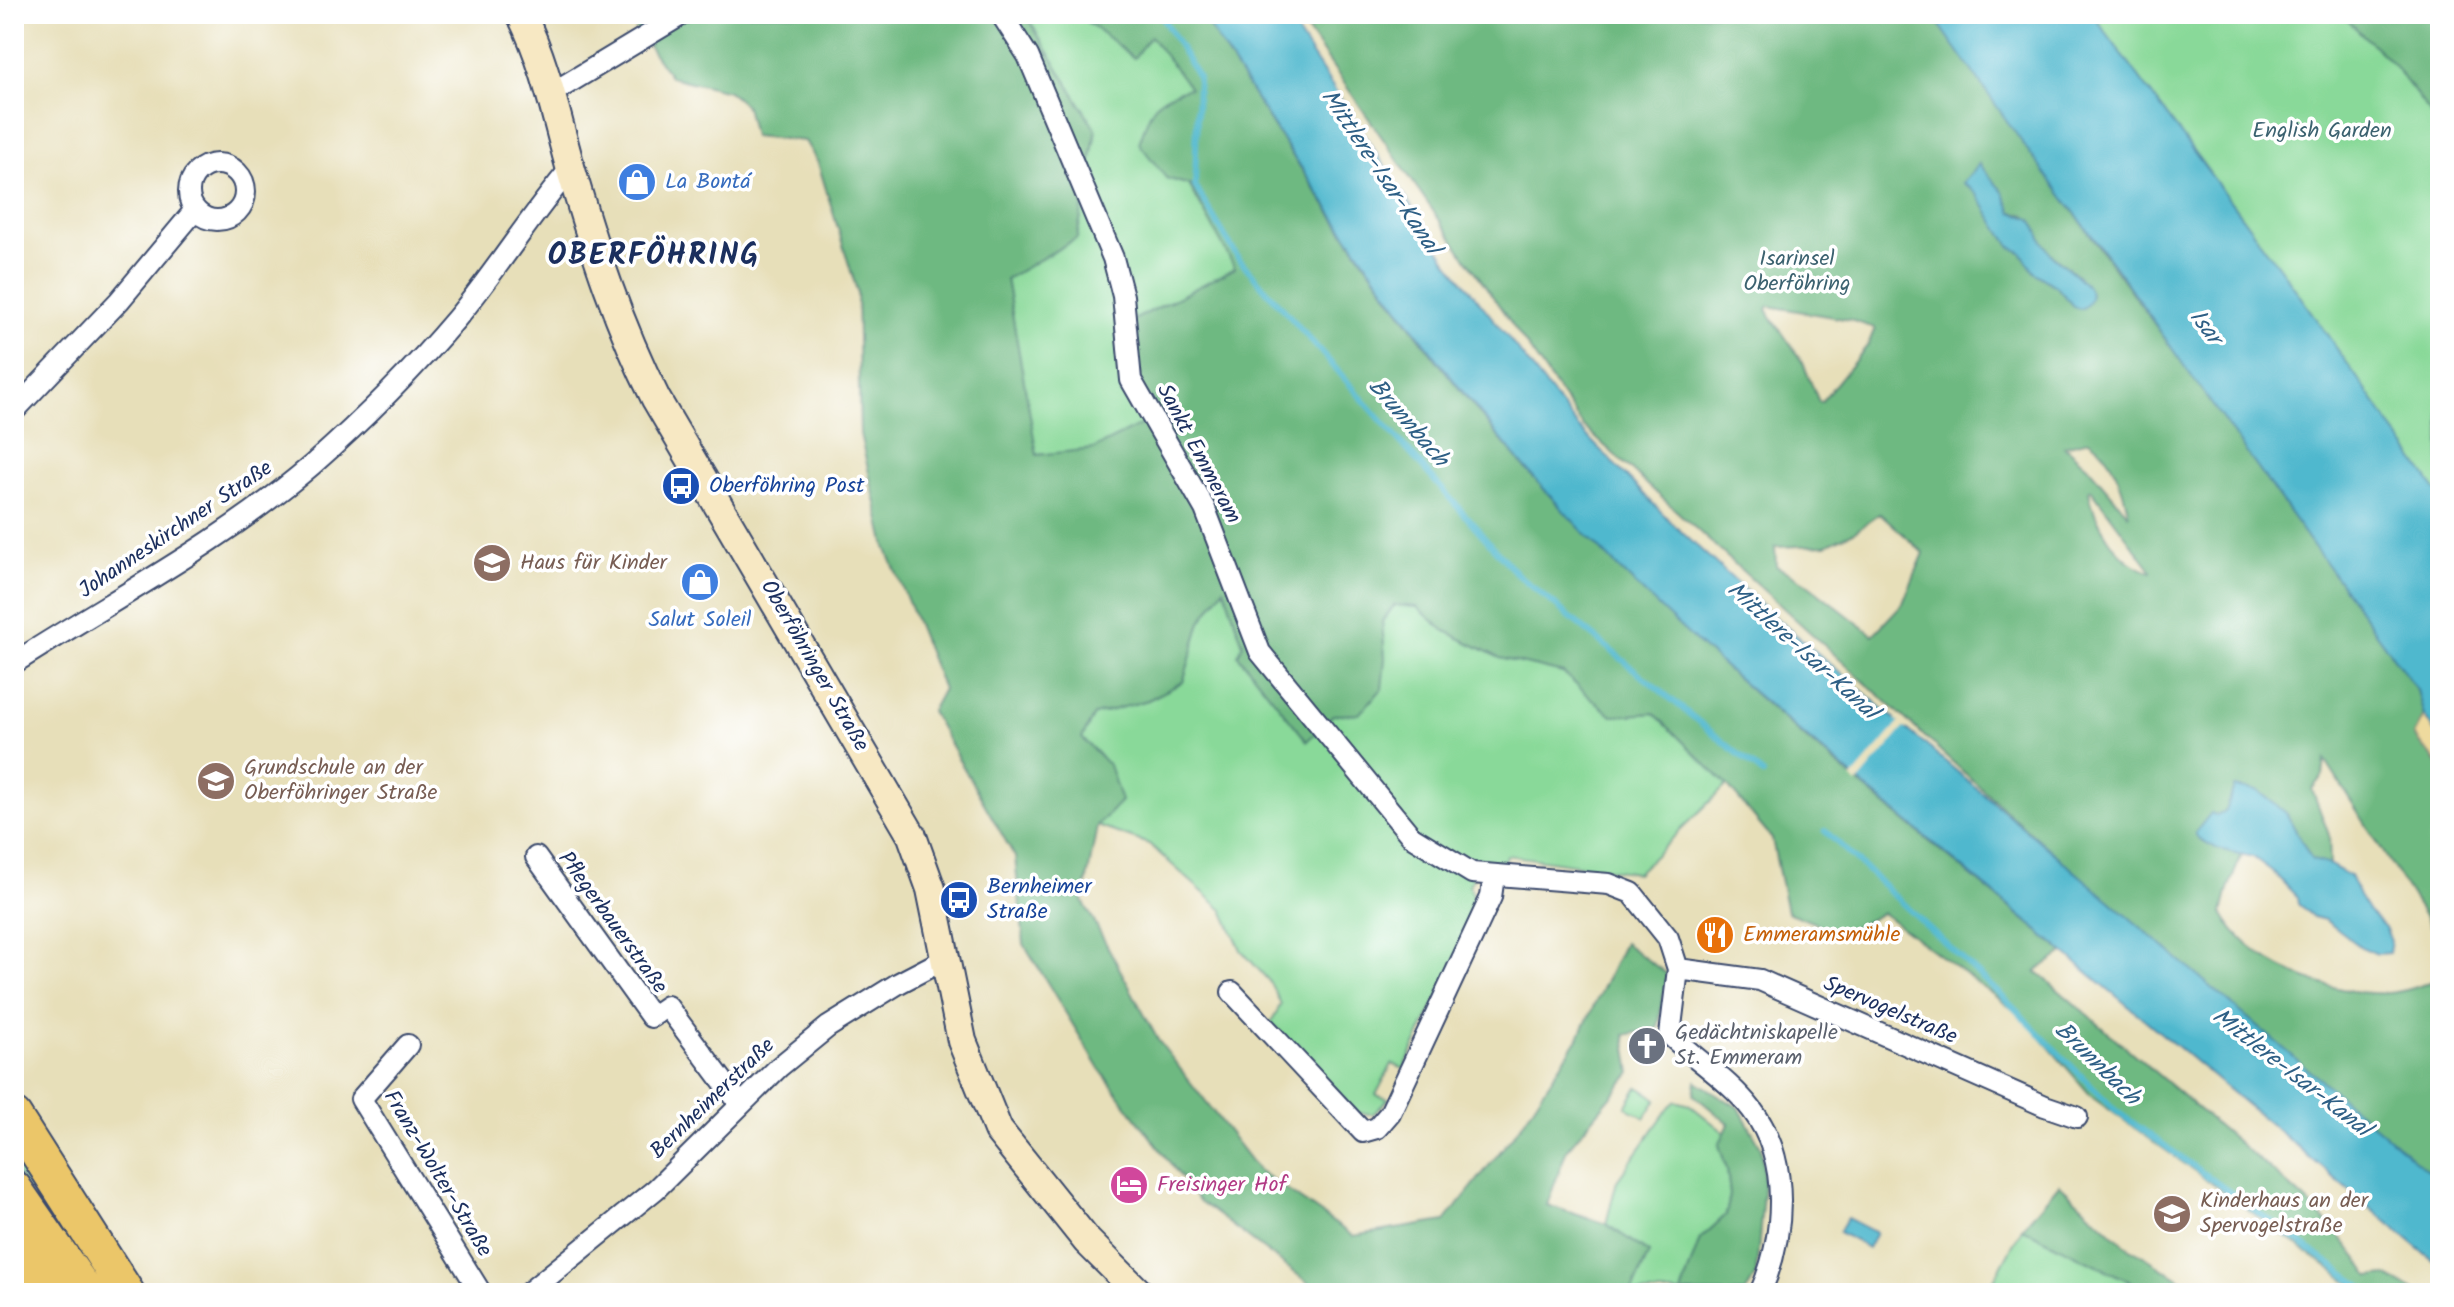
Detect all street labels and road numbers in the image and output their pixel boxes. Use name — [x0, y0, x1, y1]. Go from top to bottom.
street label: Sankt Emmeram — [1146, 378, 1250, 530]
street label: Johanneskirchner Straße — [72, 452, 280, 608]
street label: Oberföhringer Straße — [750, 573, 878, 759]
street label: Pflegerbauerstraße — [548, 844, 676, 1002]
street label: Spervogelstraße — [1818, 967, 1963, 1055]
street label: Bernheimerstraße — [642, 1030, 784, 1168]
street label: Franz-Wolter-Straße — [373, 1084, 501, 1264]

